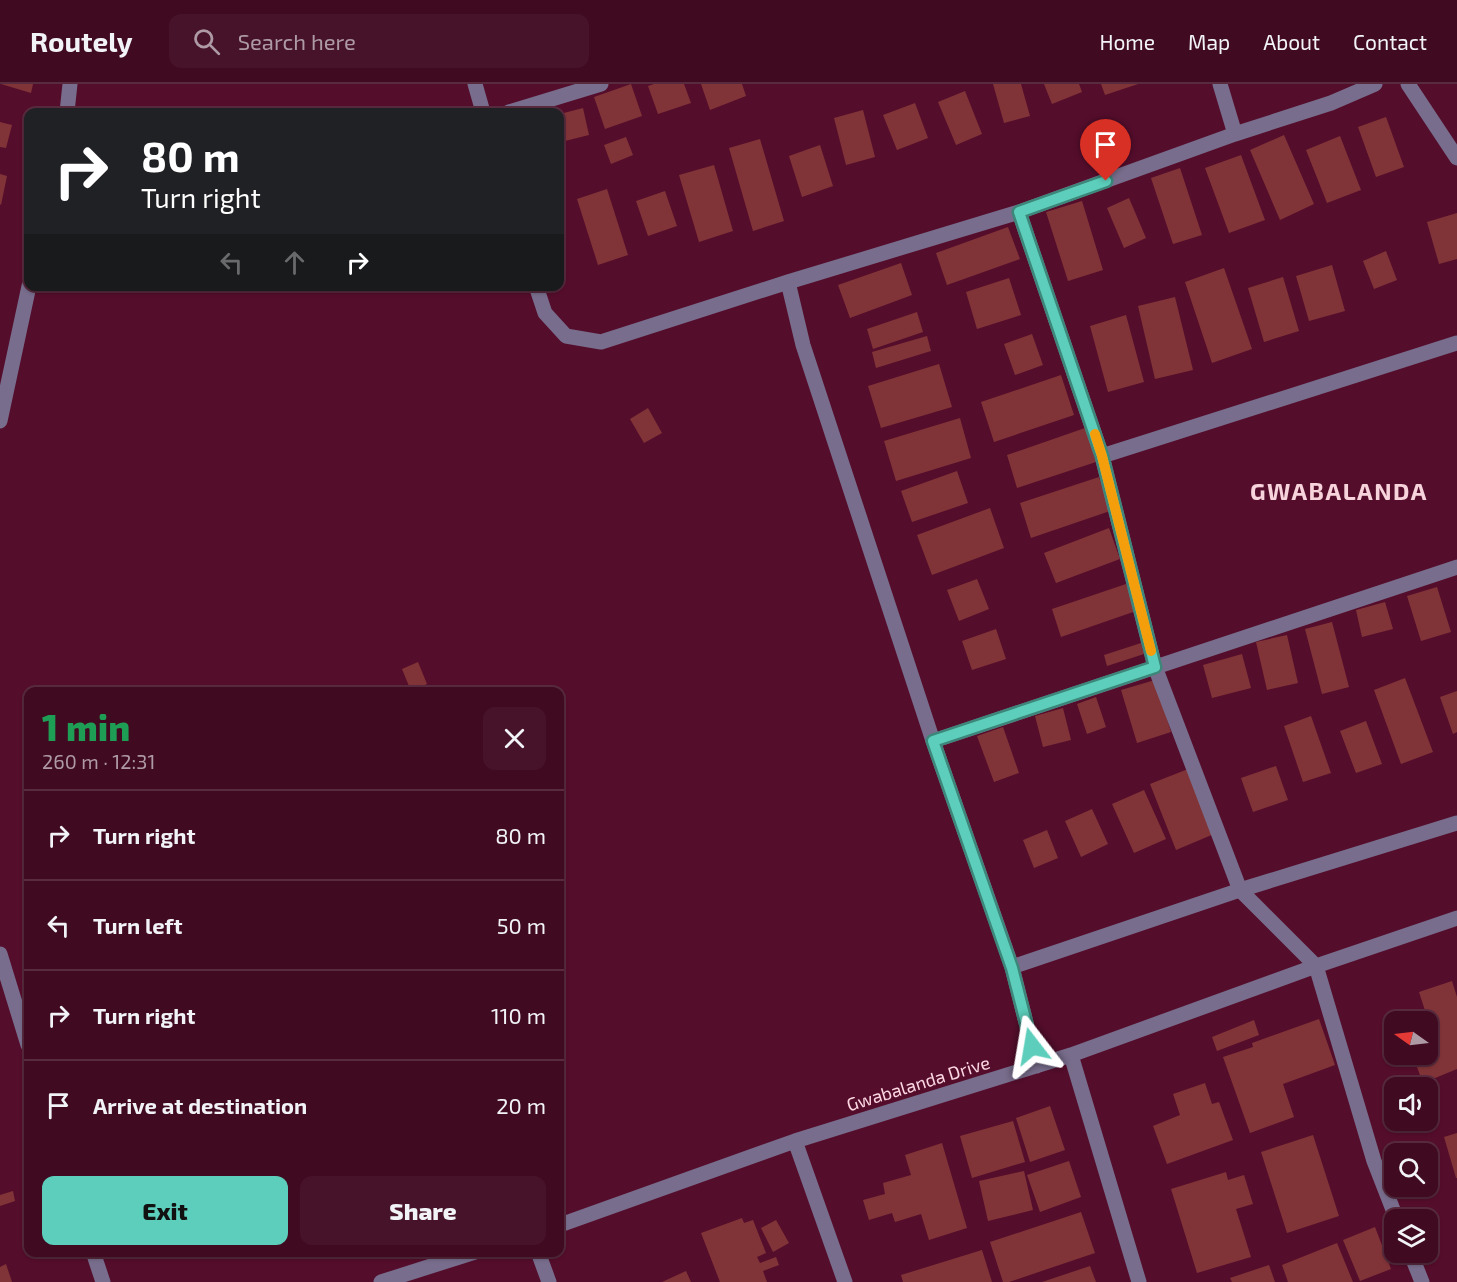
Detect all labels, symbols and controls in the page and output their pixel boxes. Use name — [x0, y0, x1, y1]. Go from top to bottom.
search box — [169, 14, 589, 68]
text: Routely — [30, 24, 133, 58]
icon: search — [190, 25, 223, 58]
text: Search here — [238, 28, 356, 54]
text: Home — [1099, 29, 1155, 54]
text: Map — [1188, 29, 1230, 54]
text: About — [1263, 29, 1320, 54]
text: Contact — [1353, 29, 1427, 54]
pin — [1080, 119, 1131, 181]
icon: arrive — [1089, 128, 1122, 161]
text: 80 m — [141, 130, 240, 180]
icon: right — [42, 132, 120, 210]
text: Turn right — [141, 181, 261, 213]
icon: left — [215, 246, 248, 279]
icon: ahead — [278, 246, 311, 279]
icon: right — [341, 246, 374, 279]
district label: GWABALANDA — [1250, 476, 1428, 505]
text: 1 min — [42, 705, 130, 748]
button: close — [483, 707, 546, 770]
text: 260 m · 12:31 — [42, 749, 155, 773]
icon: right — [42, 819, 75, 852]
text: Turn right — [93, 822, 195, 848]
text: 80 m — [495, 822, 546, 848]
icon: left — [42, 909, 75, 942]
text: Turn left — [93, 912, 182, 938]
text: 50 m — [497, 912, 546, 938]
icon: right — [42, 999, 75, 1032]
text: Turn right — [93, 1002, 195, 1028]
text: 110 m — [491, 1002, 546, 1028]
north arrow — [1384, 1011, 1438, 1065]
map controls — [1384, 1011, 1438, 1263]
position arrow — [1000, 1014, 1064, 1078]
street label: Gwabalanda Drive — [844, 1051, 992, 1115]
button: sound — [1384, 1077, 1438, 1131]
icon: arrive — [42, 1089, 75, 1122]
text: Arrive at destination — [93, 1092, 307, 1118]
text: 20 m — [496, 1092, 546, 1118]
button: search — [1384, 1143, 1438, 1197]
button: Exit — [42, 1176, 288, 1245]
button: Share — [300, 1176, 546, 1245]
button: layers — [1384, 1209, 1438, 1263]

